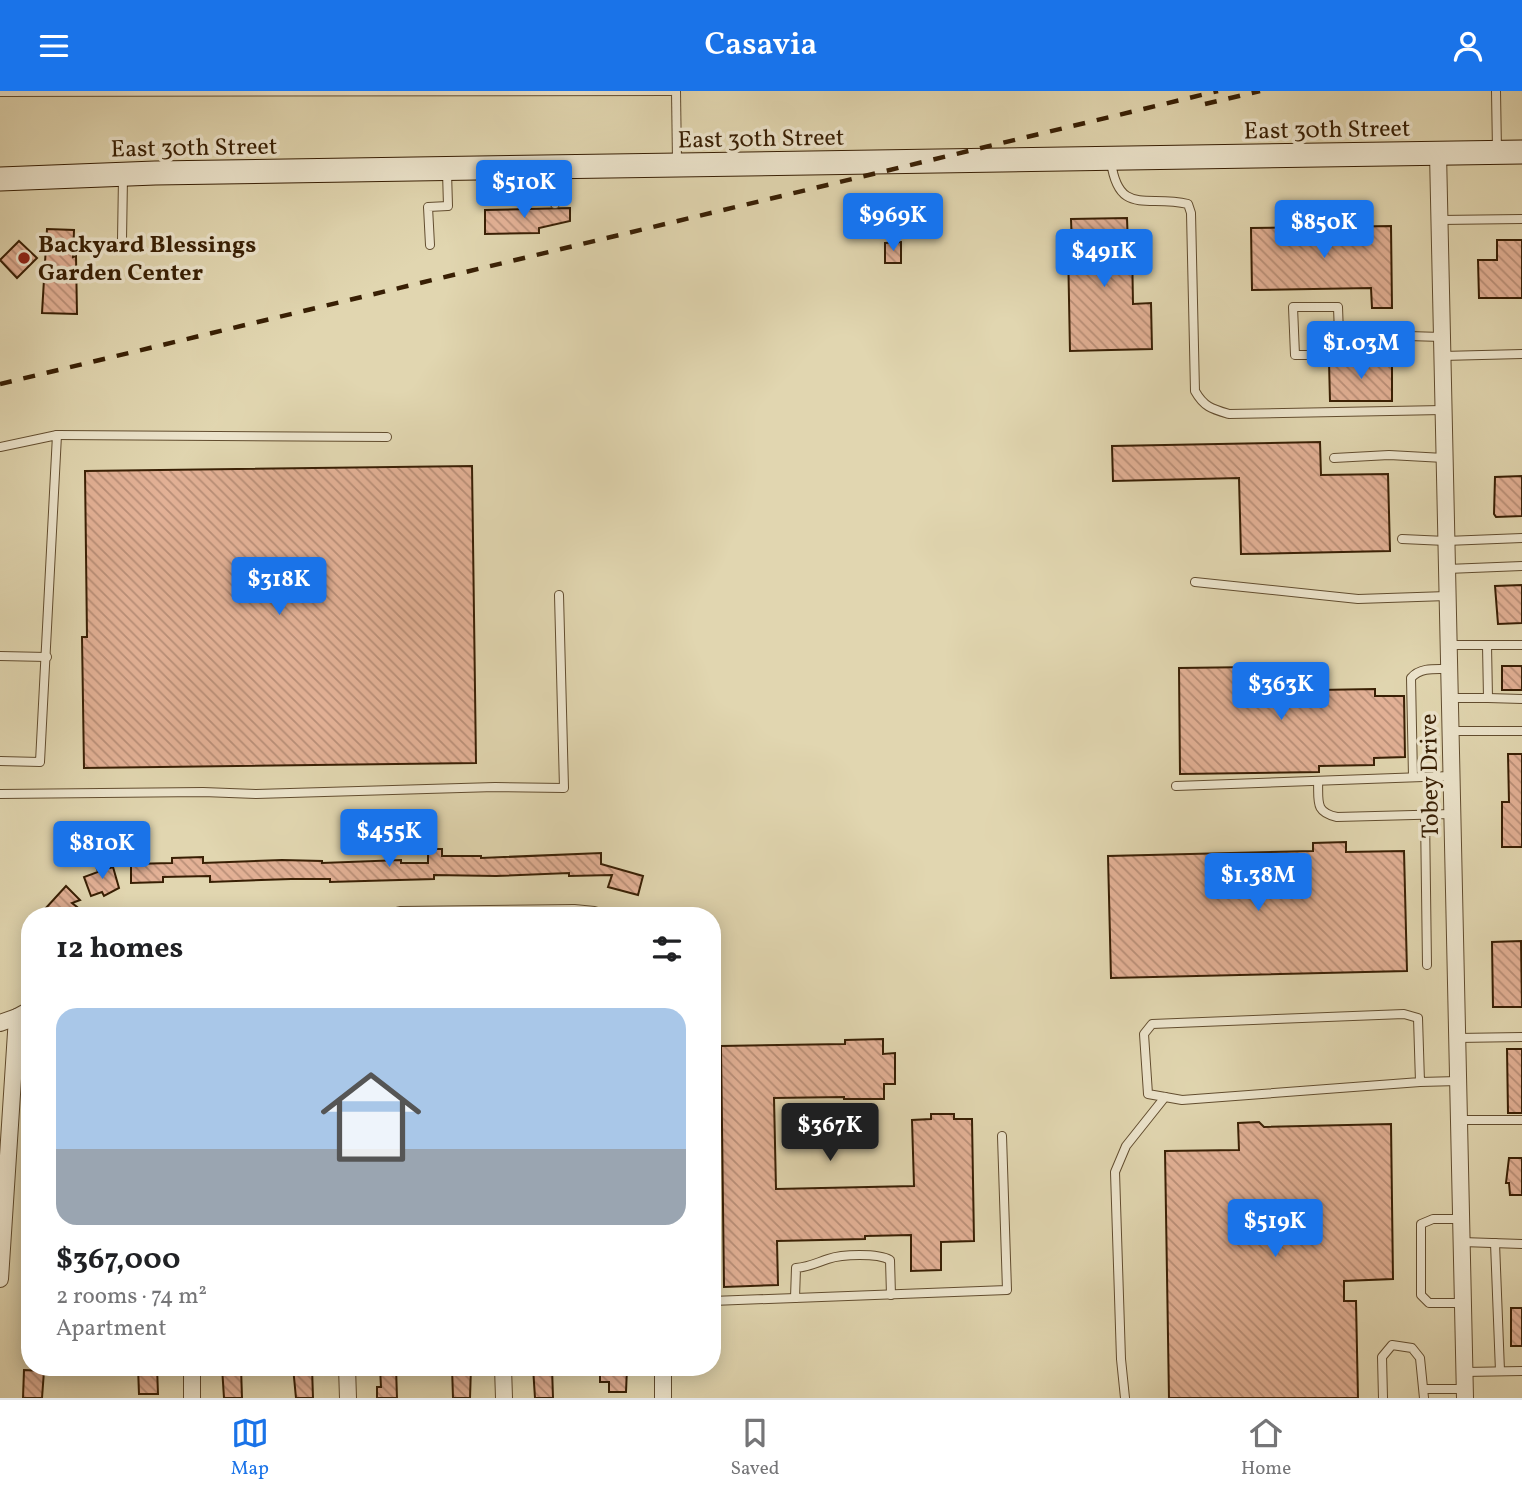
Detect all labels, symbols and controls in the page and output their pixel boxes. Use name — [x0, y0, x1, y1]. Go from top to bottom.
text: Casavia — [705, 24, 817, 68]
icon: menu — [35, 27, 73, 65]
icon: person — [1449, 27, 1487, 65]
street label: East 30th Street — [1243, 113, 1411, 149]
street label: East 30th Street — [677, 122, 845, 158]
street label: East 30th Street — [110, 131, 278, 167]
pin: $510K — [475, 160, 573, 220]
text: $510K — [492, 167, 556, 199]
pin: $969K — [844, 193, 942, 253]
text: $969K — [859, 200, 927, 232]
pin: $850K — [1275, 201, 1373, 260]
text: $850K — [1291, 207, 1357, 239]
place label: Backyard Blessings Garden Center — [38, 229, 256, 291]
pin: $491K — [1055, 229, 1153, 289]
text: $491K — [1072, 236, 1136, 268]
marker: Backyard Blessings Garden Center — [16, 250, 32, 266]
pin: $1.03M — [1304, 321, 1418, 381]
text: $1.03M — [1323, 328, 1399, 360]
pin: $318K — [230, 557, 328, 617]
text: $318K — [248, 564, 311, 596]
pin: $363K — [1232, 663, 1330, 722]
text: $363K — [1248, 669, 1314, 701]
street label: Tobey Drive — [1413, 713, 1449, 839]
pin: $455K — [340, 809, 438, 869]
text: $455K — [356, 816, 422, 848]
pin: $810K — [53, 821, 151, 881]
text: $810K — [69, 828, 135, 860]
pin: $1.38M — [1201, 853, 1315, 913]
text: $1.38M — [1221, 860, 1295, 892]
text: 12 homes — [56, 928, 183, 970]
icon: filters — [648, 930, 686, 968]
icon: home — [308, 1054, 434, 1180]
pin: $367K — [781, 1103, 879, 1163]
text: $367K — [798, 1110, 862, 1142]
pin: $519K — [1226, 1199, 1324, 1259]
text: $519K — [1244, 1206, 1306, 1238]
text: $367,000 — [56, 1239, 181, 1281]
text: 2 rooms · 74 m² — [56, 1281, 207, 1313]
text: Apartment — [56, 1313, 167, 1345]
tab: Map — [231, 1414, 269, 1482]
tab: Saved — [730, 1414, 779, 1482]
tab: Home — [1241, 1414, 1291, 1482]

